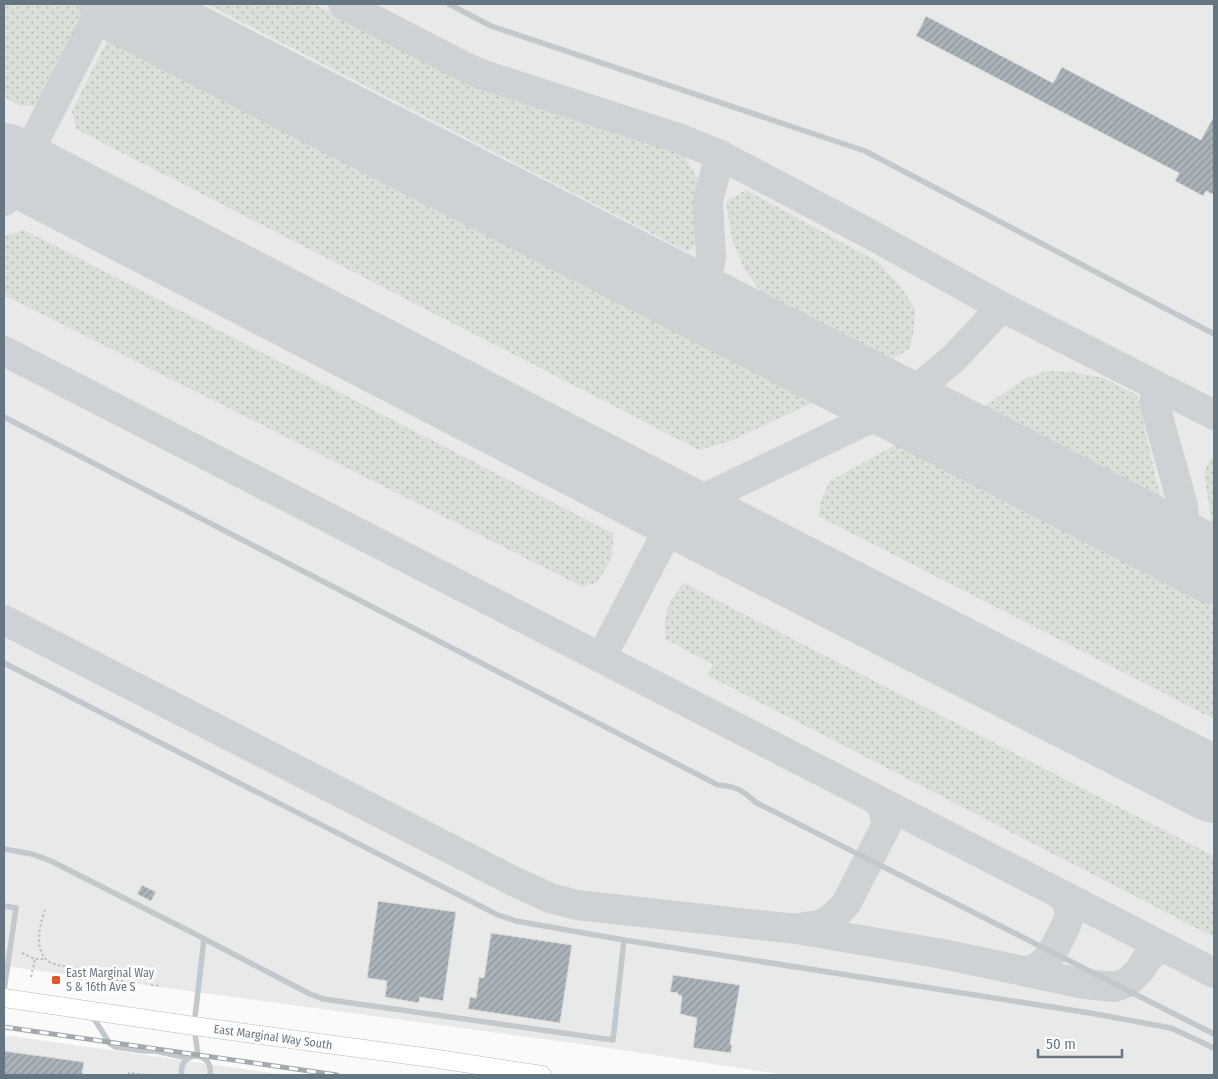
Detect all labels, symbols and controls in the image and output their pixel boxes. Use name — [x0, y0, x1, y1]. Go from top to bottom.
place label: East Marginal Way S & 16th Ave S — [66, 966, 155, 994]
marker: East Marginal Way S & 16th Ave S — [50, 974, 62, 986]
street label: East Marginal Way South — [213, 1022, 333, 1052]
scale bar — [1038, 1026, 1122, 1058]
text: 50 m — [1046, 1035, 1076, 1053]

